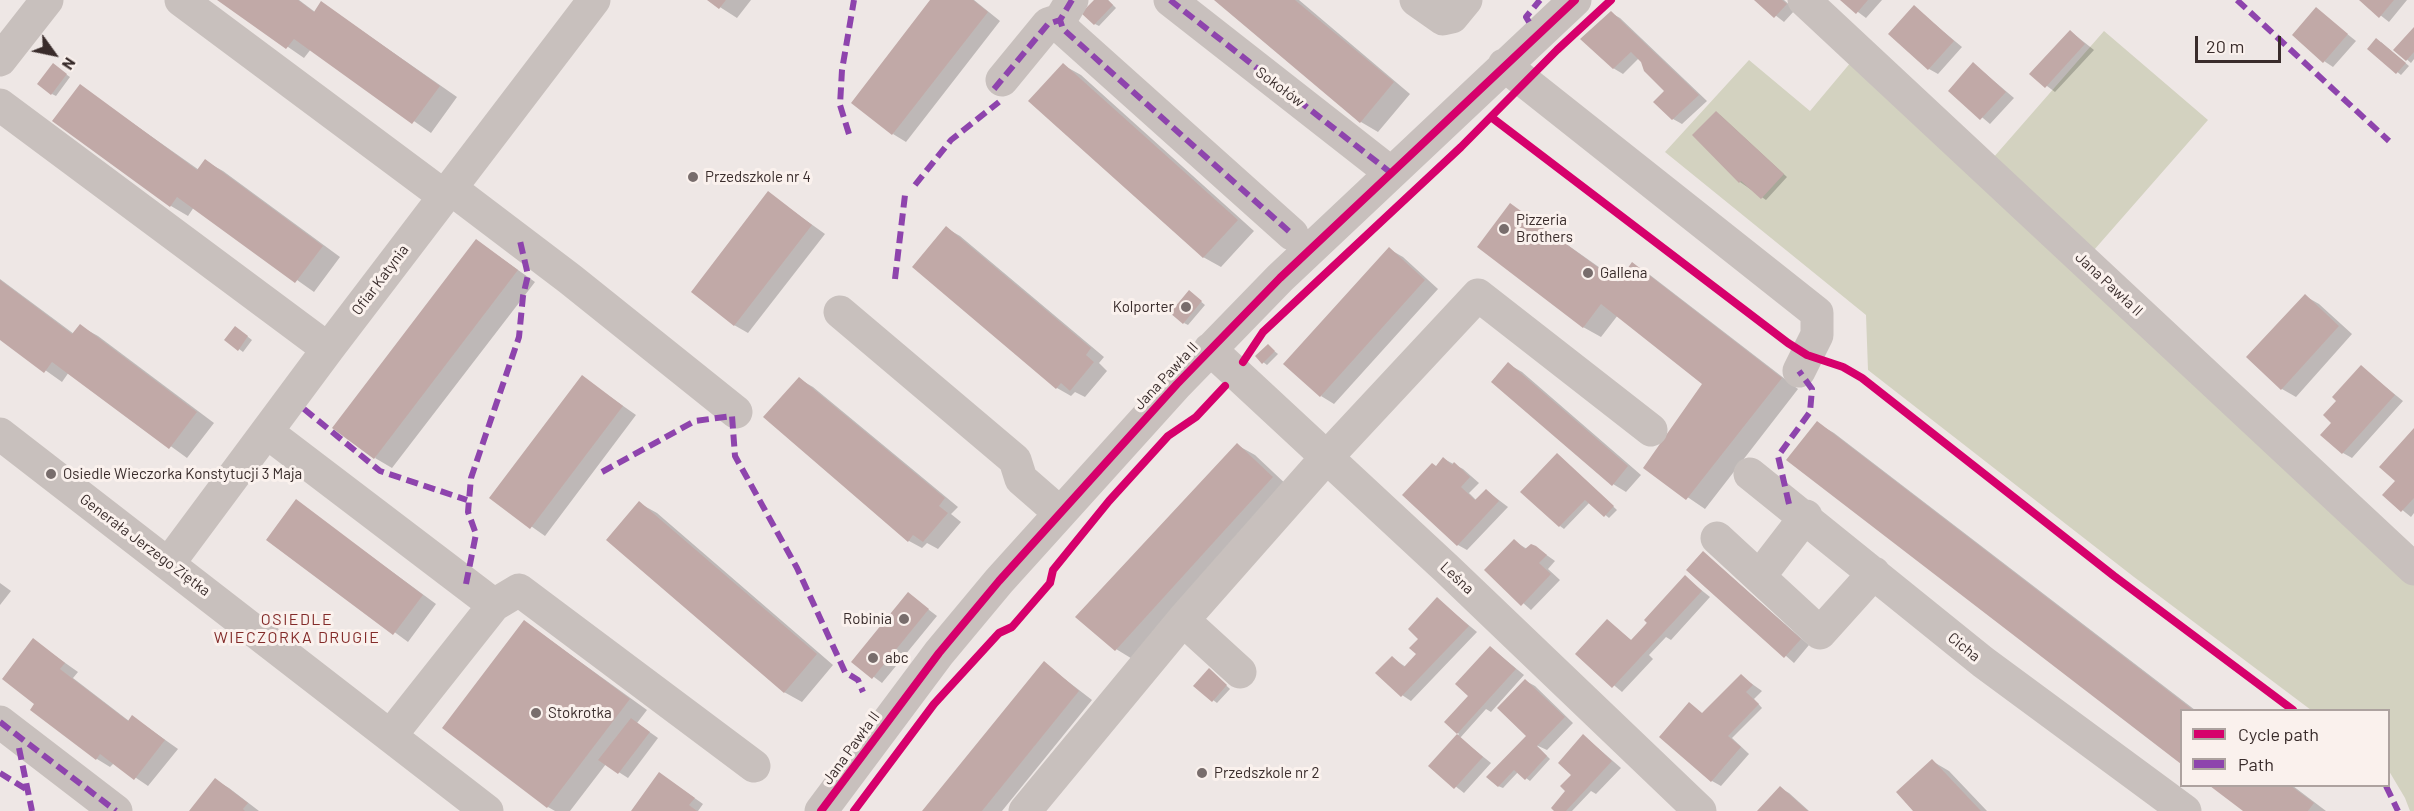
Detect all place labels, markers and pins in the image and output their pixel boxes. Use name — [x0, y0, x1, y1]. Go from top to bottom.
place label: Przedszkole nr 4 — [705, 168, 811, 186]
marker: Przedszkole nr 4 — [686, 170, 700, 184]
place label: Pizzeria Brothers — [1516, 211, 1573, 246]
marker: Pizzeria Brothers — [1497, 222, 1511, 236]
place label: Gallena — [1600, 264, 1647, 282]
marker: Gallena — [1581, 266, 1595, 280]
place label: Kolporter — [1113, 298, 1174, 316]
marker: Kolporter — [1179, 300, 1193, 314]
place label: Osiedle Wieczorka Konstytucji 3 Maja — [63, 465, 302, 483]
marker: Osiedle Wieczorka Konstytucji 3 Maja — [44, 467, 58, 481]
place label: Robinia — [843, 610, 892, 628]
marker: Robinia — [897, 612, 911, 626]
place label: abc — [885, 649, 909, 667]
marker: abc — [866, 651, 880, 665]
place label: Stokrotka — [548, 704, 612, 722]
marker: Stokrotka — [529, 706, 543, 720]
place label: Przedszkole nr 2 — [1214, 764, 1320, 782]
marker: Przedszkole nr 2 — [1195, 766, 1209, 780]

